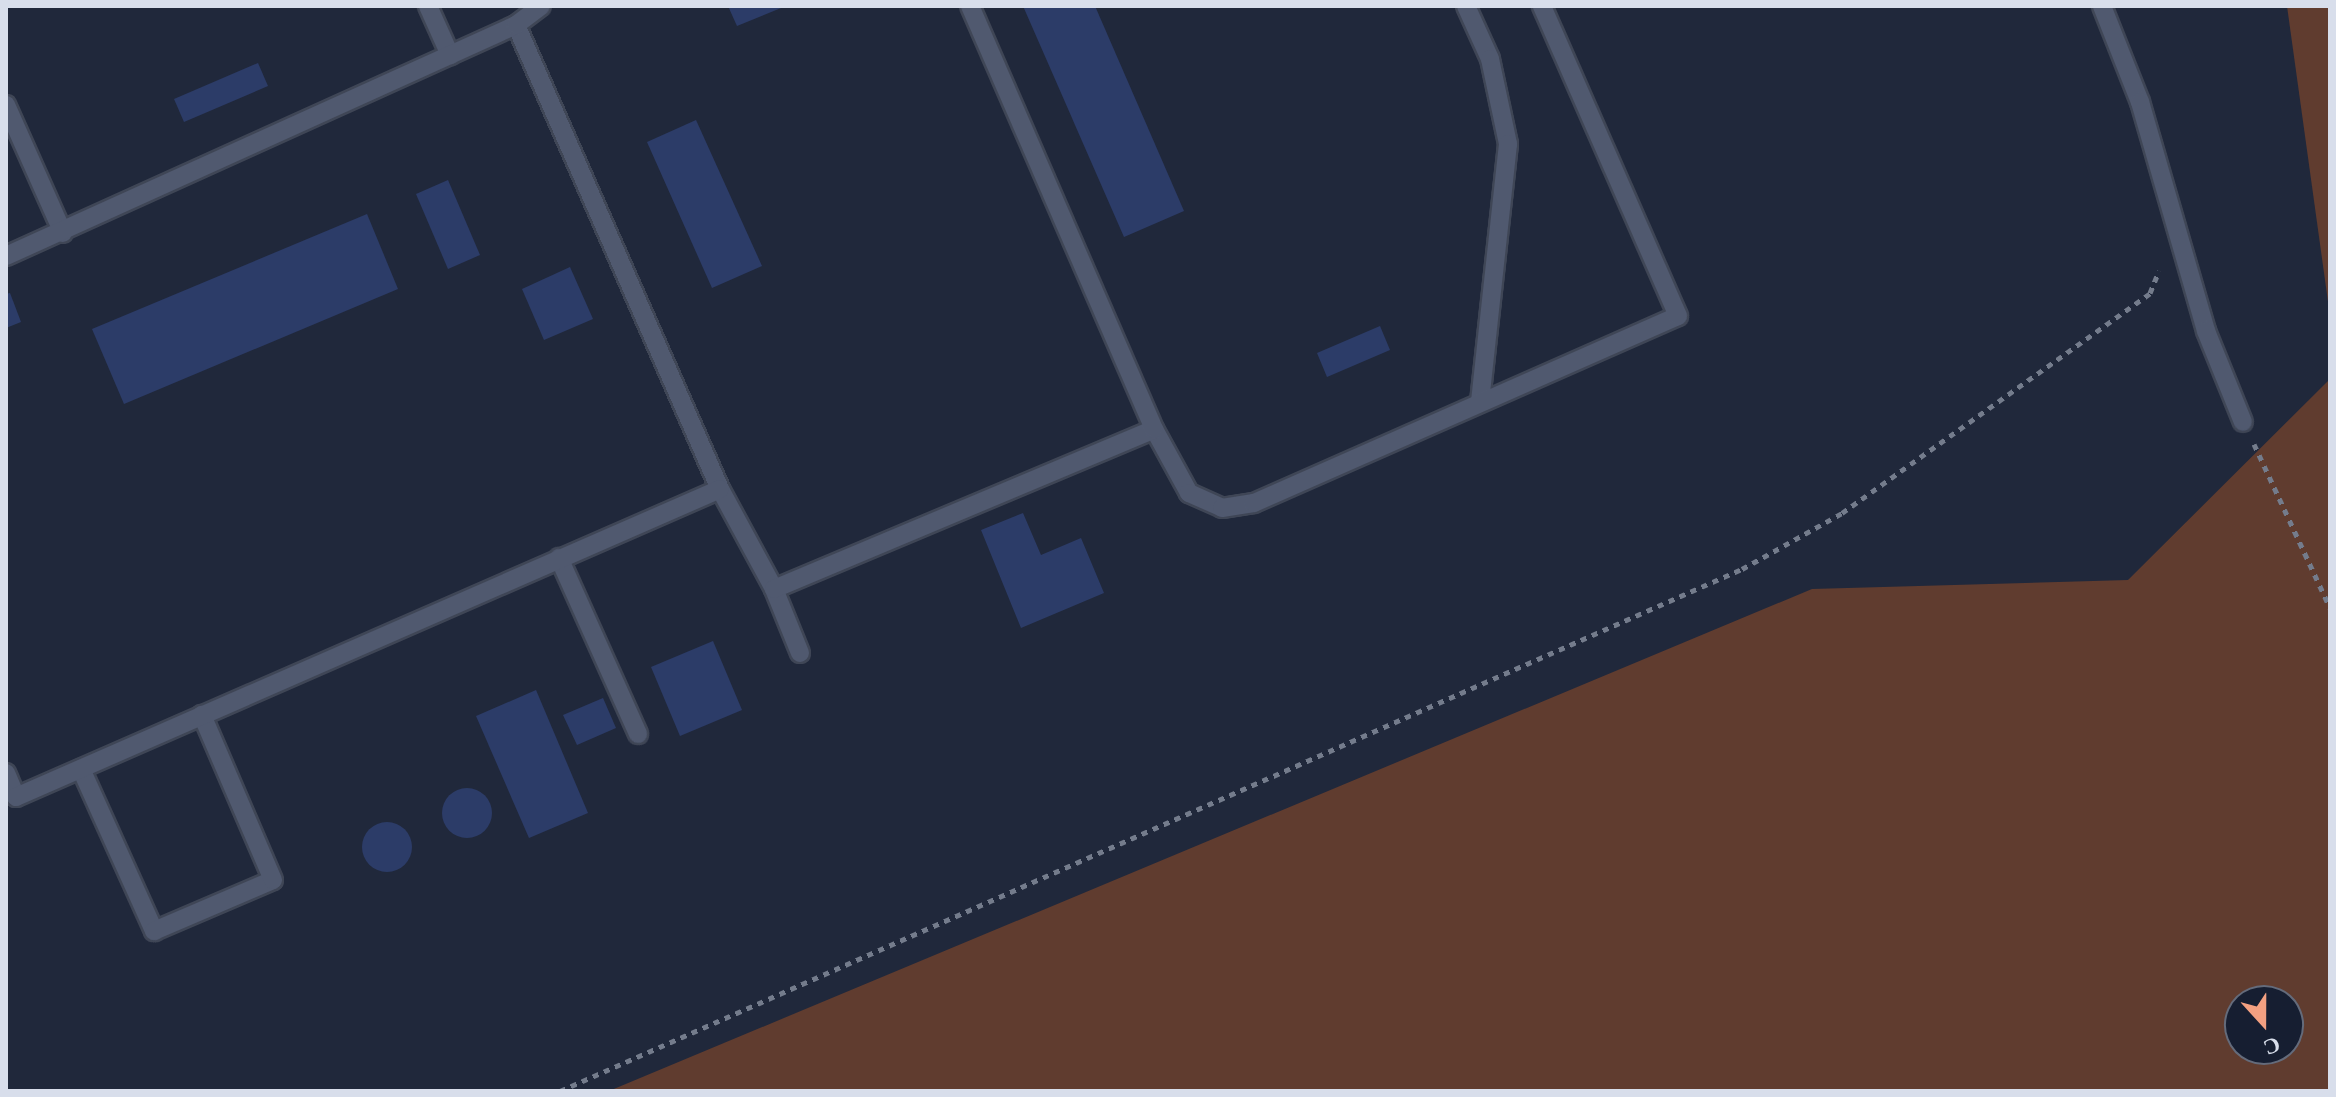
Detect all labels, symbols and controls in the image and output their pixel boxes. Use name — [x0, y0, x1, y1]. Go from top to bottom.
north arrow — [2224, 985, 2304, 1065]
text: С — [2260, 1031, 2284, 1061]

